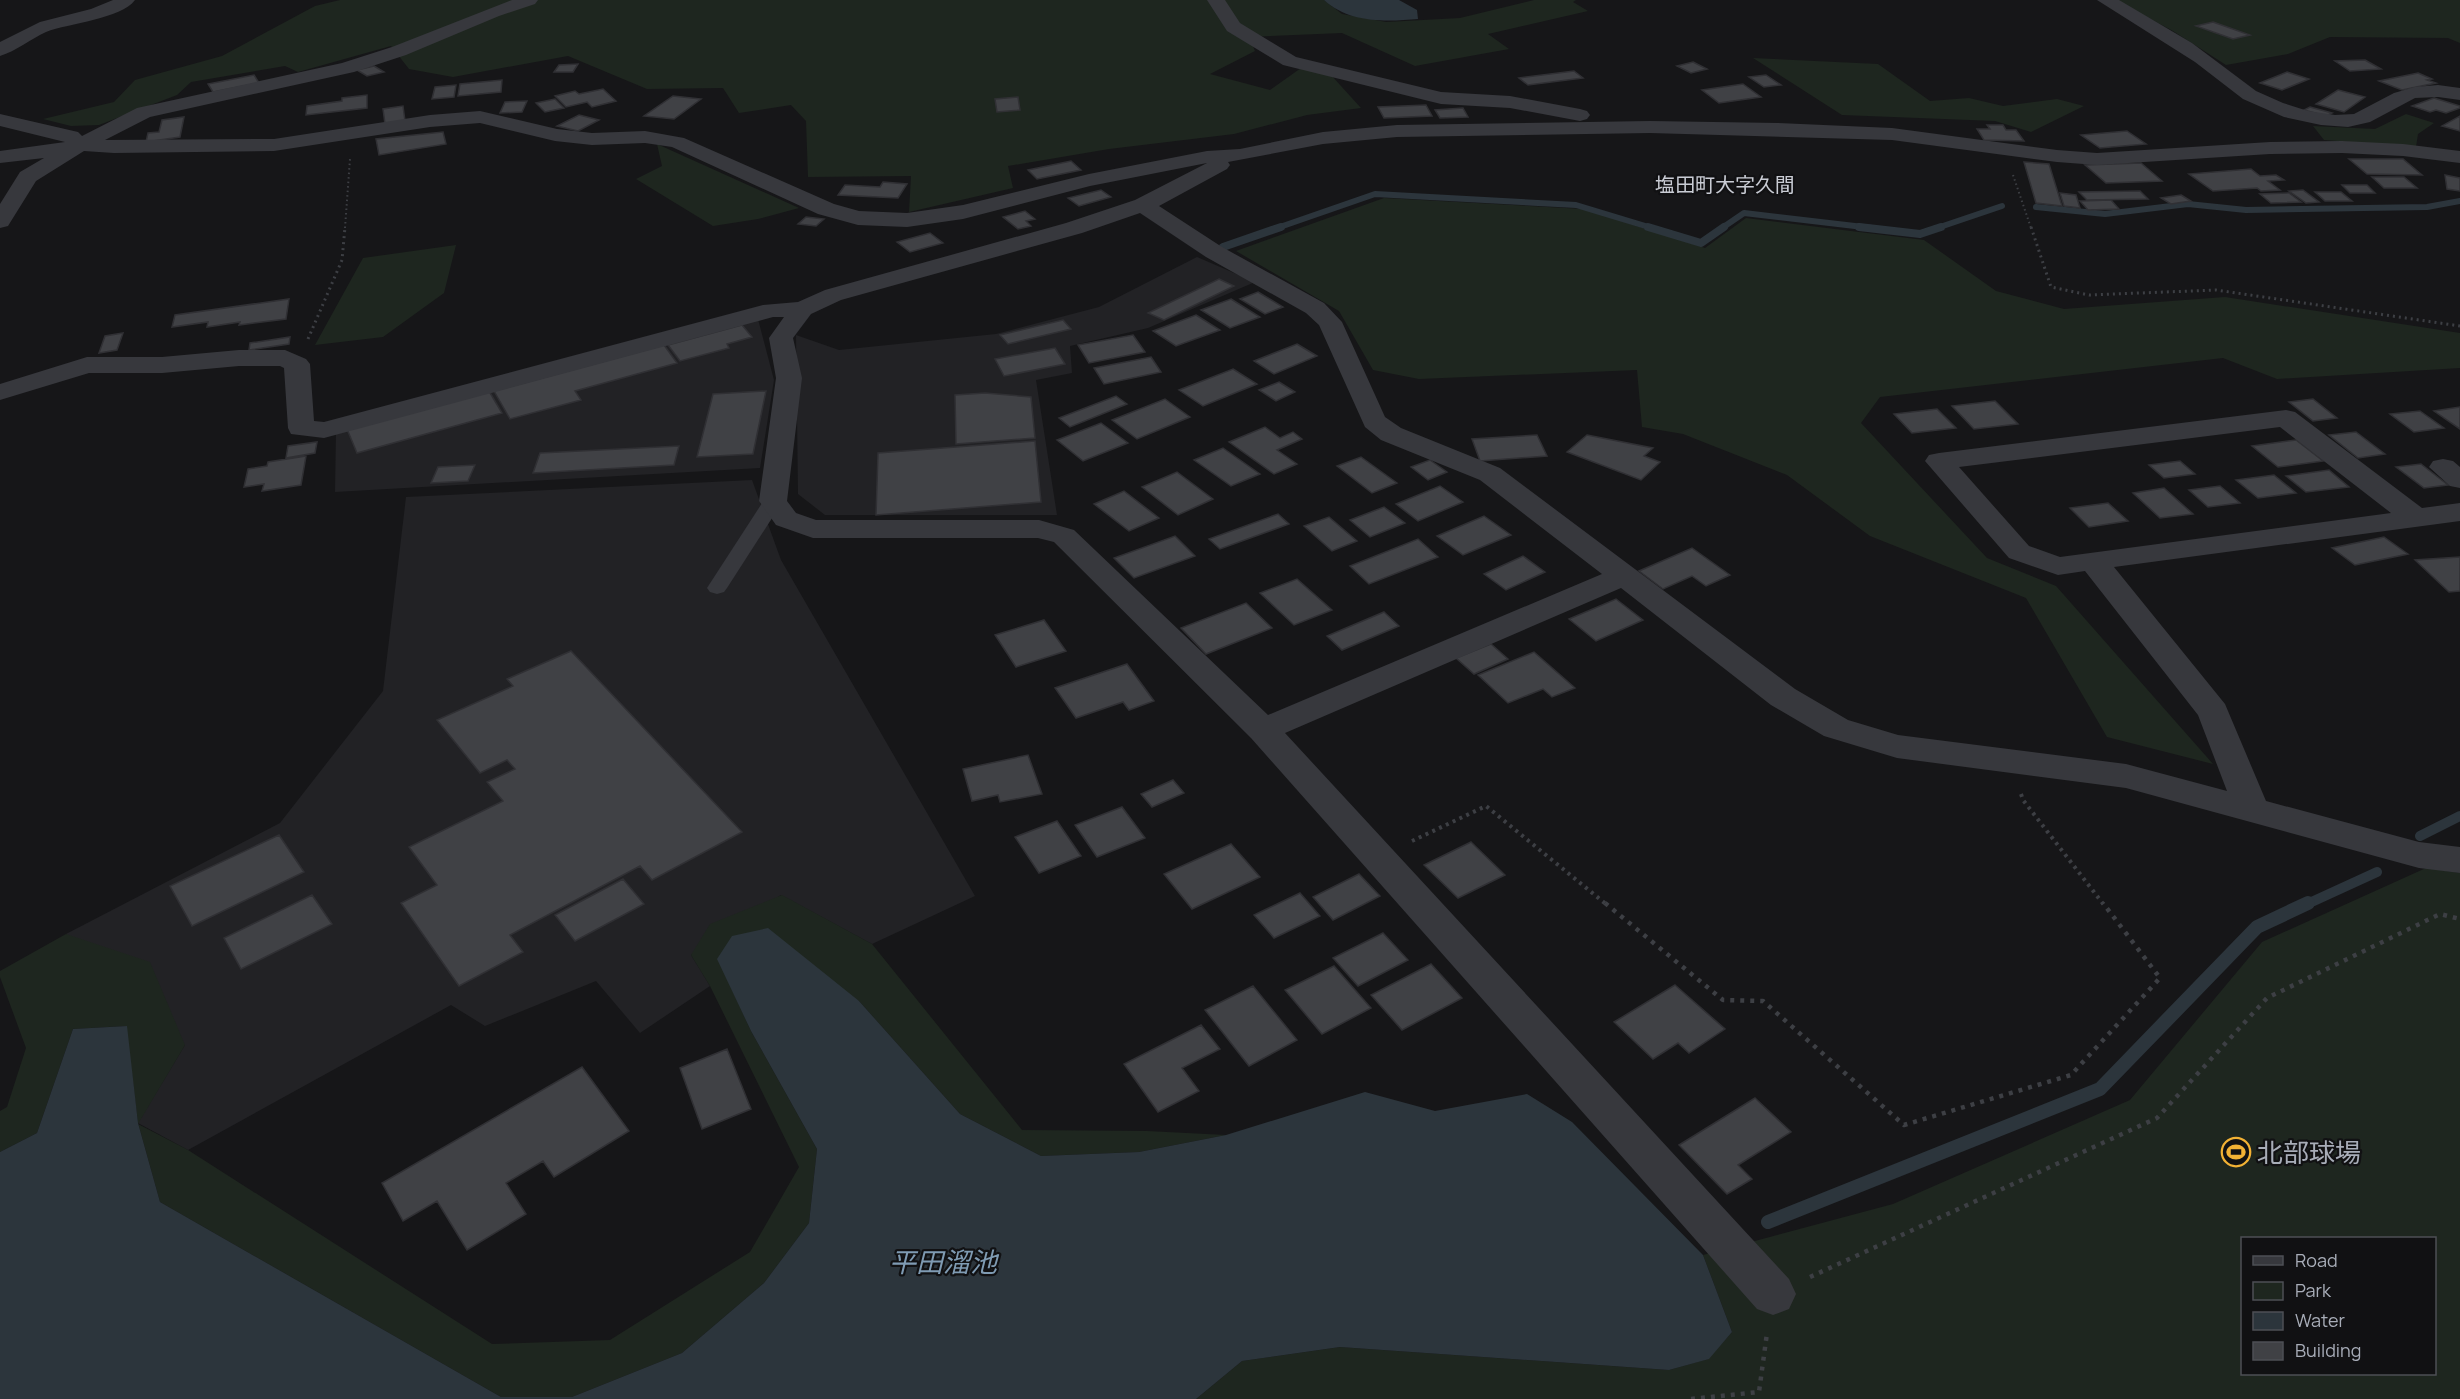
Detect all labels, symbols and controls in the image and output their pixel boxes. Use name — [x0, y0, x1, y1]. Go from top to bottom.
district label: 塩田町大字久間 — [1655, 171, 1795, 198]
place label: 北部球場 — [2257, 1134, 2361, 1170]
sports icon: 北部球場 — [2220, 1136, 2252, 1168]
legend — [2241, 1237, 2436, 1375]
water label: 平田溜池 — [889, 1243, 1000, 1280]
text: Road — [2295, 1248, 2338, 1272]
text: Park — [2295, 1278, 2332, 1302]
text: Water — [2295, 1308, 2345, 1332]
text: Building — [2295, 1338, 2361, 1362]

